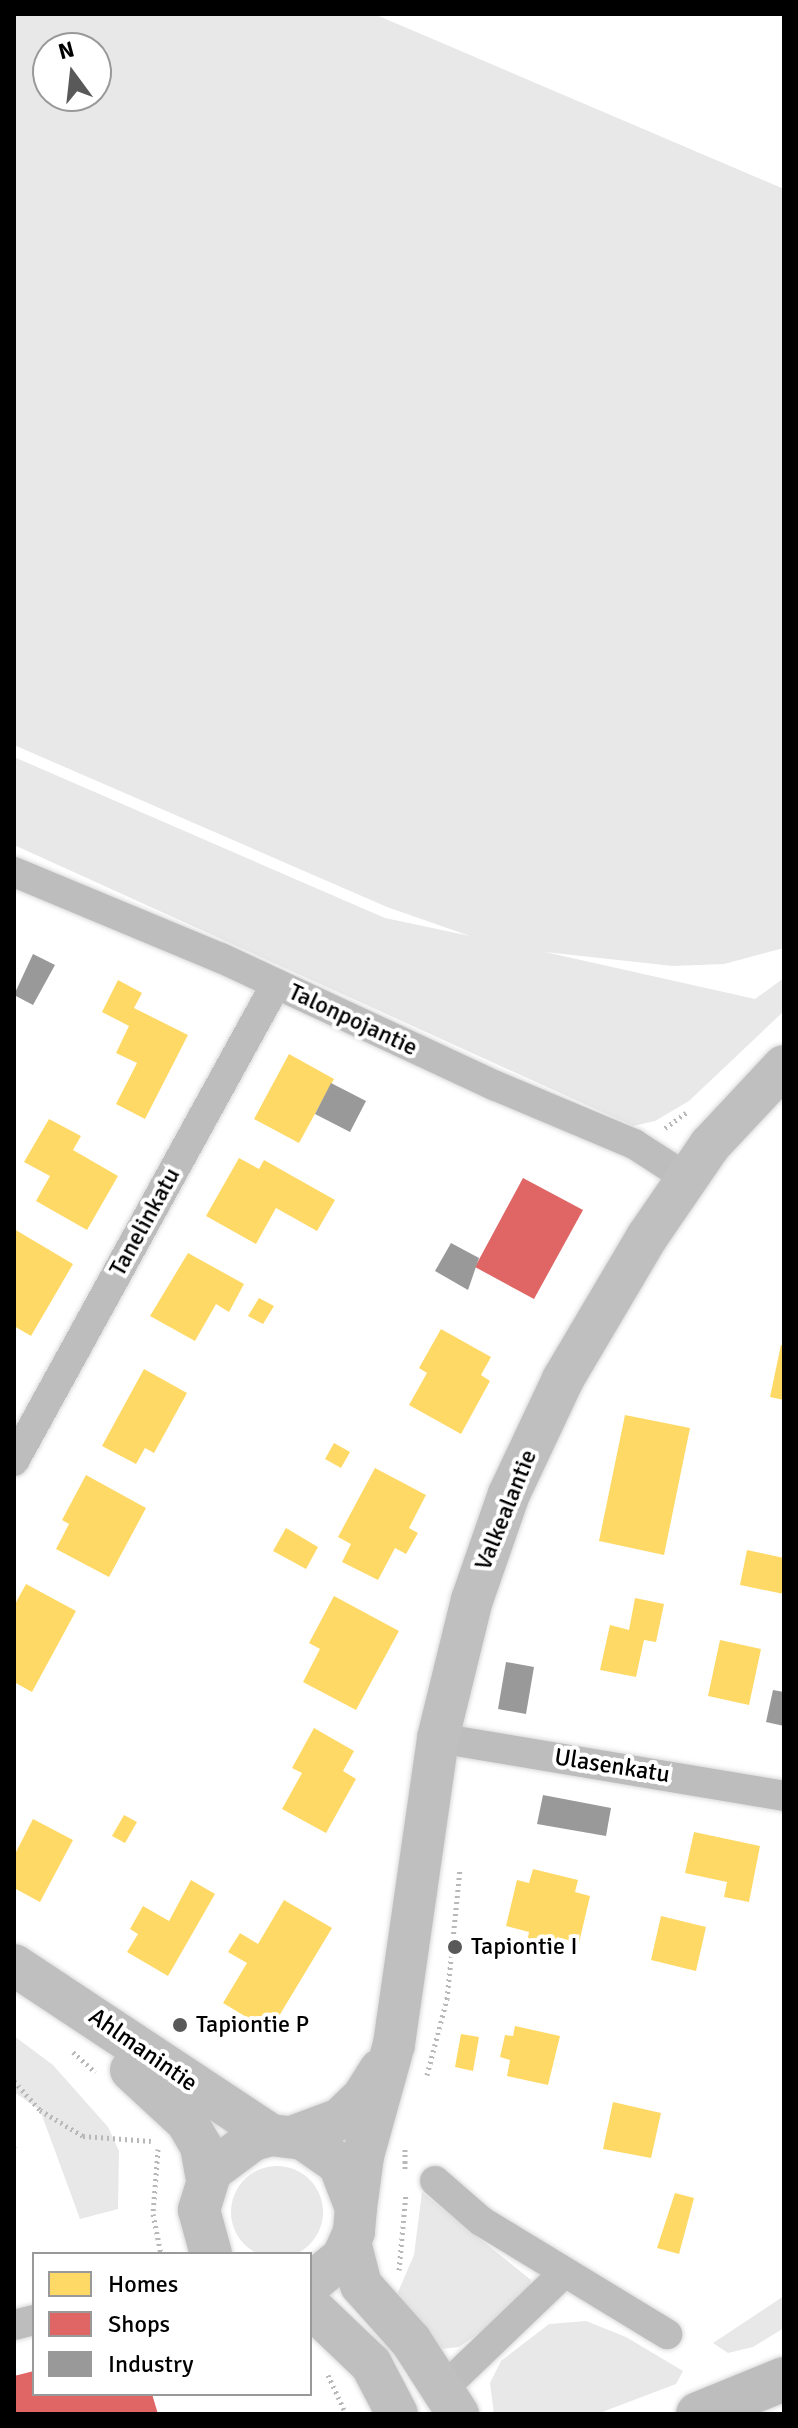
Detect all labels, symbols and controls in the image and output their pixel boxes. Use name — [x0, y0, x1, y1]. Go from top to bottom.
north arrow — [32, 32, 112, 112]
text: N — [55, 35, 77, 65]
street label: Talonpojantie — [284, 978, 422, 1062]
street label: Tanelinkatu — [103, 1163, 187, 1281]
street label: Valkealantie — [469, 1446, 543, 1574]
street label: Ulasenkatu — [552, 1743, 672, 1789]
place label: Tapiontie I — [471, 1933, 577, 1961]
marker: Tapiontie I — [446, 1938, 464, 1956]
street label: Ahlmanintie — [83, 2002, 203, 2098]
place label: Tapiontie P — [196, 2011, 309, 2039]
marker: Tapiontie P — [171, 2016, 189, 2034]
legend — [32, 2252, 312, 2396]
text: Homes — [108, 2269, 178, 2299]
text: Shops — [108, 2309, 170, 2339]
text: Industry — [108, 2349, 194, 2379]

